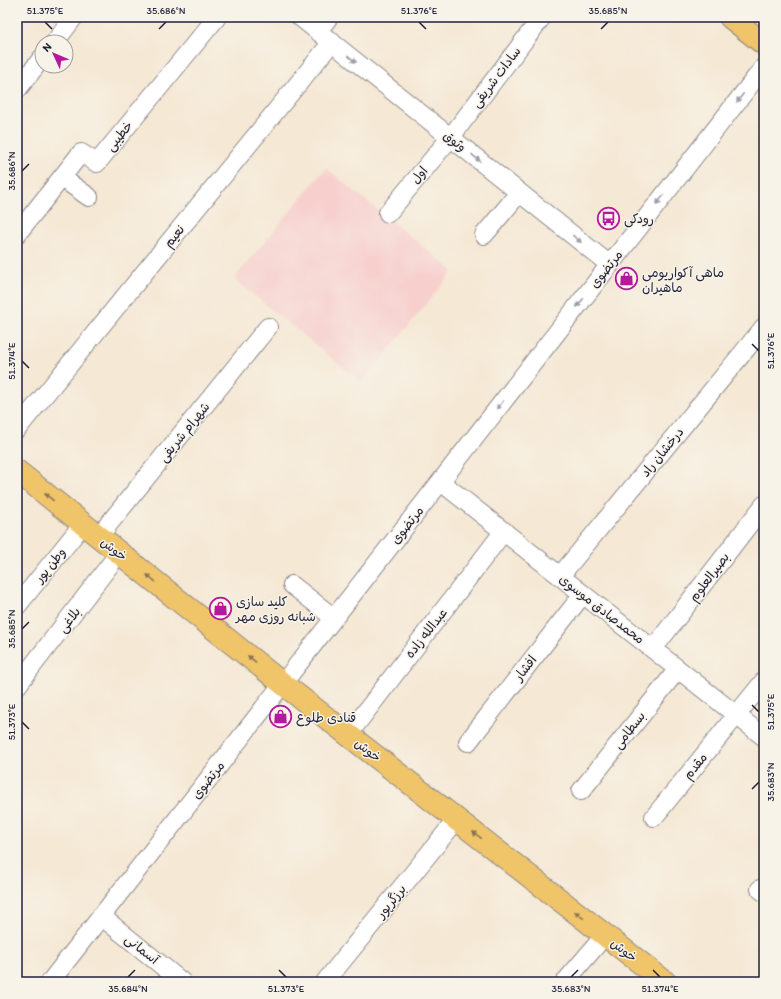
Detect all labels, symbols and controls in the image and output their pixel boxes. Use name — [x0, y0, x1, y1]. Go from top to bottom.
text: 51.375°E — [27, 4, 64, 17]
text: 35.686°N — [147, 4, 186, 17]
text: 51.376°E — [401, 4, 438, 17]
text: 35.685°N — [589, 4, 628, 17]
north arrow — [34, 34, 74, 74]
text: N — [40, 40, 54, 55]
street label: سادات شریفی — [468, 44, 525, 112]
one-way arrow — [347, 55, 358, 63]
one-way arrow — [736, 92, 744, 103]
street label: خطیبی — [102, 118, 137, 155]
street label: وثوق — [440, 127, 469, 155]
text: 35.686°N — [5, 151, 18, 190]
one-way arrow — [470, 153, 481, 162]
street label: اول — [407, 163, 431, 187]
one-way arrow — [656, 195, 664, 206]
bus stop icon: رودکی — [596, 205, 622, 231]
place label: رودکی — [624, 211, 654, 228]
street label: نعیم — [160, 222, 190, 252]
one-way arrow — [572, 235, 583, 244]
street label: مرتضوی — [587, 247, 626, 292]
place label: ماهی آکواریومی ماهیران — [642, 265, 724, 296]
shop icon: ماهی آکواریومی ماهیران — [614, 266, 640, 292]
one-way arrow — [576, 297, 584, 308]
text: 51.376°E — [764, 332, 777, 369]
text: 51.374°E — [5, 342, 18, 380]
street label: شهرام شریفی — [155, 399, 215, 467]
one-way arrow — [496, 400, 504, 411]
street label: درخشان راد — [638, 424, 687, 480]
one-way arrow — [44, 492, 55, 501]
street label: مرتضوی — [388, 503, 427, 548]
street label: خوش — [97, 534, 130, 565]
street label: وطن پور — [31, 545, 69, 587]
street label: بصیرالعلوم — [686, 550, 735, 606]
street label: محمدصادق موسوی — [556, 571, 648, 648]
one-way arrow — [145, 574, 156, 582]
place label: کلید سازی شبانه روزی مهر — [235, 594, 316, 625]
shop icon: کلید سازی شبانه روزی مهر — [208, 595, 234, 621]
street label: بلاغی — [55, 604, 85, 637]
street label: عبدالله زاده — [402, 605, 451, 662]
text: 35.685°N — [5, 609, 18, 648]
street label: افشار — [510, 652, 540, 685]
one-way arrow — [247, 655, 258, 664]
text: 51.375°E — [764, 693, 777, 730]
text: 51.373°E — [5, 703, 18, 740]
shop icon: قنادی طلوع — [268, 704, 294, 730]
street label: بسطامی — [610, 708, 650, 753]
place label: قنادی طلوع — [296, 710, 356, 727]
street label: خوش — [351, 735, 384, 766]
street label: مقدم — [680, 750, 712, 784]
street label: مرتضوی — [189, 758, 228, 803]
text: 35.683°N — [764, 762, 777, 802]
one-way arrow — [471, 831, 482, 839]
street label: برزگرپور — [372, 881, 410, 922]
one-way arrow — [574, 911, 585, 919]
street label: آسمانی — [121, 931, 162, 969]
street label: خوش — [607, 935, 640, 966]
text: 35.684°N — [108, 982, 148, 995]
text: 51.373°E — [268, 982, 305, 995]
text: 35.683°N — [551, 982, 591, 995]
text: 51.374°E — [641, 982, 679, 995]

